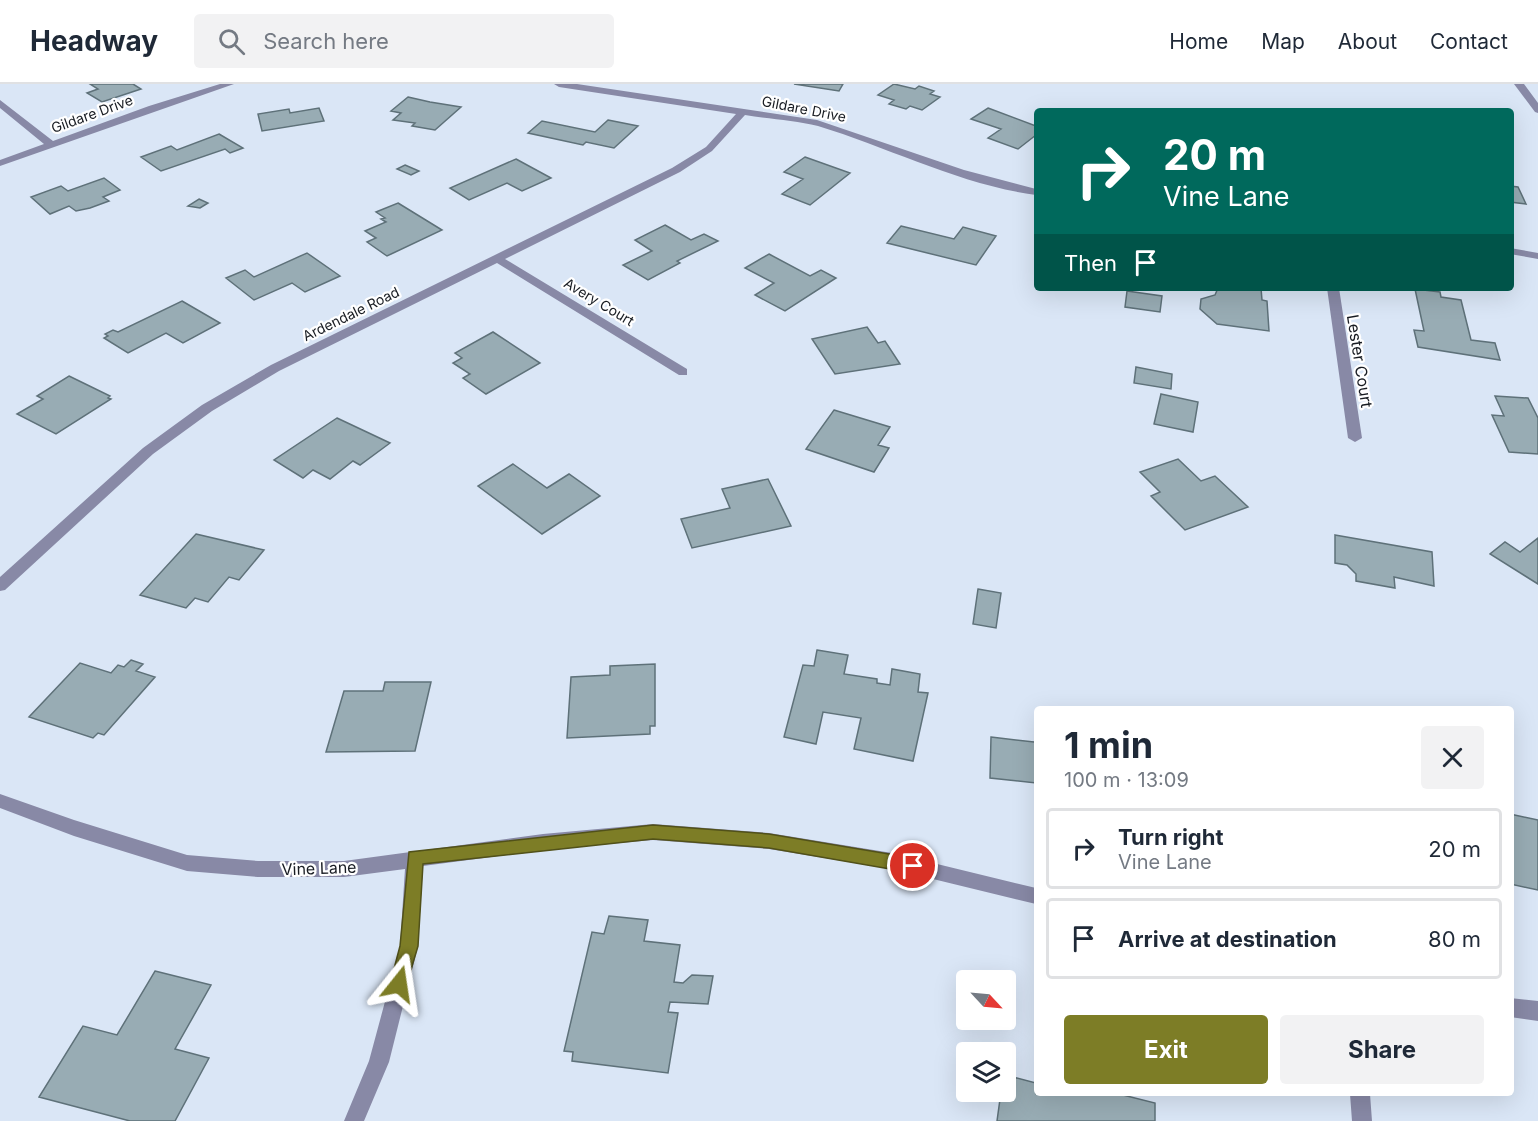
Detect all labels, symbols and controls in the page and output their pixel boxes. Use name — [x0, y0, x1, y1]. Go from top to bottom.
search box — [194, 14, 614, 68]
text: Headway — [30, 24, 158, 58]
icon: search — [215, 25, 248, 58]
text: Search here — [263, 28, 389, 54]
text: Home — [1169, 29, 1228, 54]
text: Map — [1261, 29, 1305, 54]
text: About — [1338, 29, 1397, 54]
text: Contact — [1430, 29, 1508, 54]
street label: Gildare Drive — [49, 91, 135, 136]
street label: Gildare Drive — [760, 92, 848, 125]
text: 20 m — [1163, 129, 1266, 180]
icon: right — [1064, 132, 1142, 210]
text: Vine Lane — [1163, 180, 1290, 213]
icon: arrive — [1129, 246, 1162, 279]
text: Then — [1064, 250, 1117, 276]
street label: Avery Court — [561, 274, 638, 329]
street label: Ardendale Road — [300, 283, 402, 344]
street label: Lester Court — [1343, 313, 1377, 409]
text: 1 min — [1064, 723, 1153, 767]
button: close — [1421, 726, 1484, 789]
text: 100 m · 13:09 — [1064, 768, 1189, 792]
text: Turn right — [1118, 824, 1224, 850]
icon: right — [1067, 832, 1100, 865]
text: 20 m — [1428, 836, 1481, 862]
pin — [887, 840, 938, 891]
icon: arrive — [896, 849, 929, 882]
text: Vine Lane — [1118, 850, 1212, 874]
street label: Vine Lane — [281, 857, 357, 879]
icon: arrive — [1067, 922, 1100, 955]
text: Arrive at destination — [1118, 926, 1337, 952]
text: 80 m — [1428, 926, 1481, 952]
position arrow — [367, 952, 431, 1016]
north arrow — [956, 970, 1016, 1030]
map controls — [956, 970, 1016, 1102]
button: Exit — [1064, 1015, 1268, 1084]
button: Share — [1280, 1015, 1484, 1084]
button: layers — [956, 1042, 1016, 1102]

